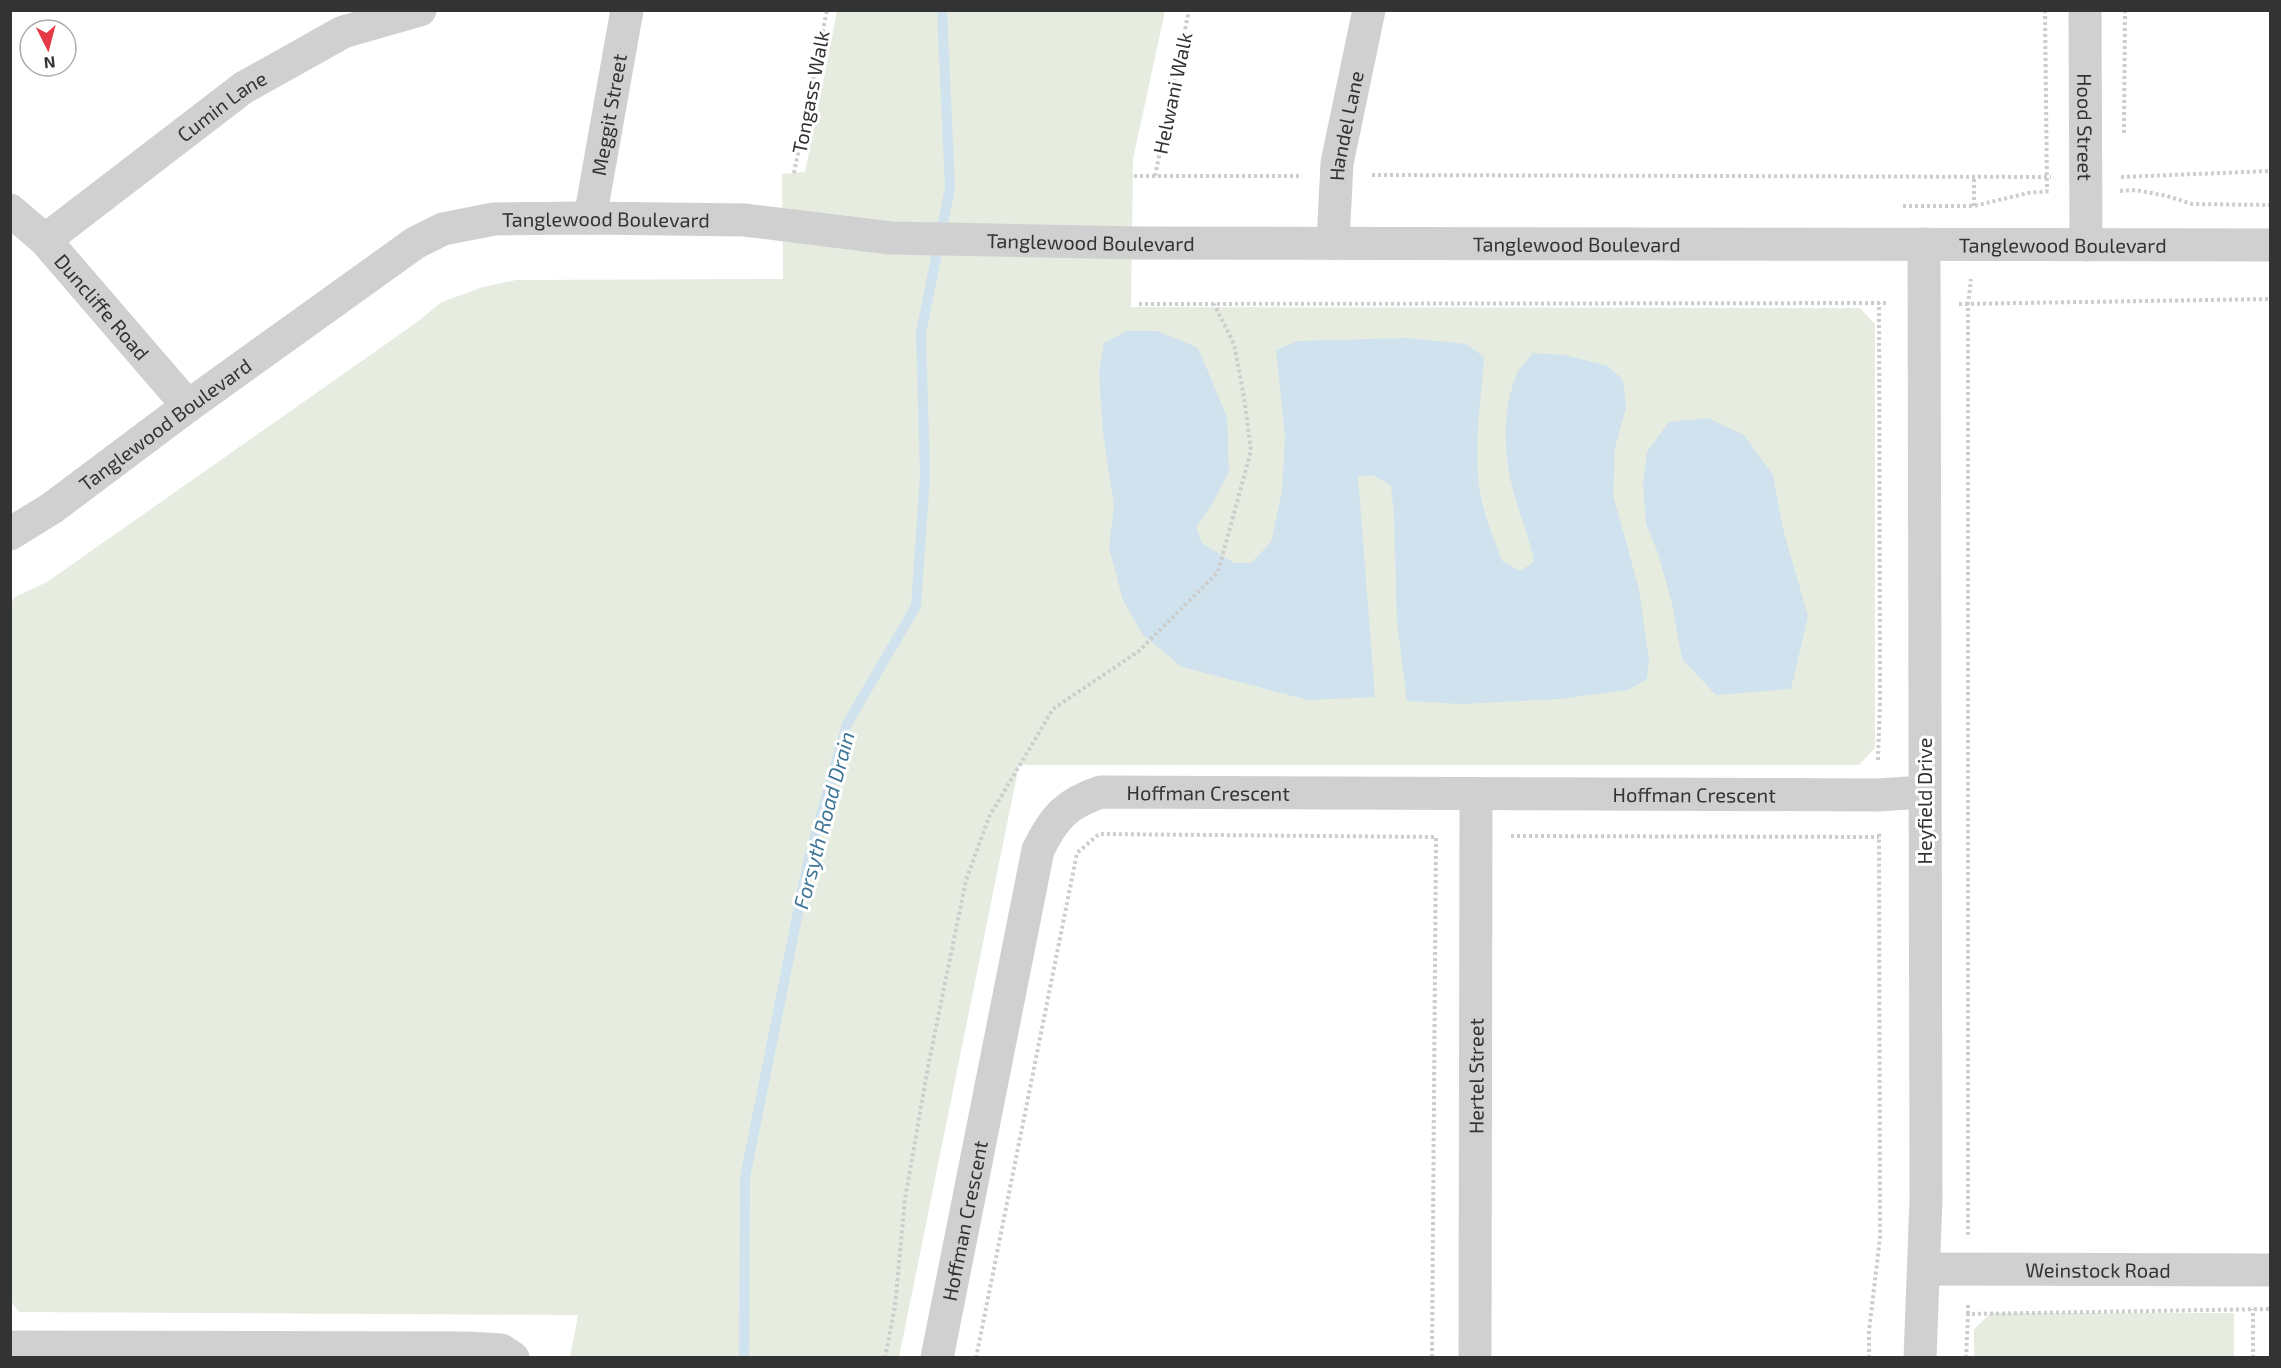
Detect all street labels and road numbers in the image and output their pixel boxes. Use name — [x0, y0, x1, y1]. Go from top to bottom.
street label: Tongass Walk — [786, 28, 834, 156]
street label: Helwani Walk — [1147, 30, 1197, 156]
street label: Meggit Street — [586, 51, 631, 177]
street label: Cumin Lane — [172, 65, 271, 146]
street label: Handel Lane — [1324, 69, 1368, 182]
street label: Hood Street — [2073, 73, 2098, 181]
street label: Tanglewood Boulevard — [502, 206, 710, 232]
street label: Tanglewood Boulevard — [987, 228, 1195, 255]
street label: Tanglewood Boulevard — [1473, 232, 1681, 256]
street label: Tanglewood Boulevard — [1959, 232, 2167, 257]
street label: Duncliffe Road — [50, 249, 155, 365]
street label: Tanglewood Boulevard — [74, 353, 256, 496]
street label: Heyfield Drive — [1912, 738, 1936, 864]
street label: Hoffman Crescent — [1127, 780, 1290, 805]
street label: Hoffman Crescent — [1613, 782, 1776, 807]
street label: Hertel Street — [1463, 1018, 1488, 1134]
street label: Hoffman Crescent — [937, 1138, 992, 1303]
street label: Weinstock Road — [2025, 1257, 2171, 1282]

